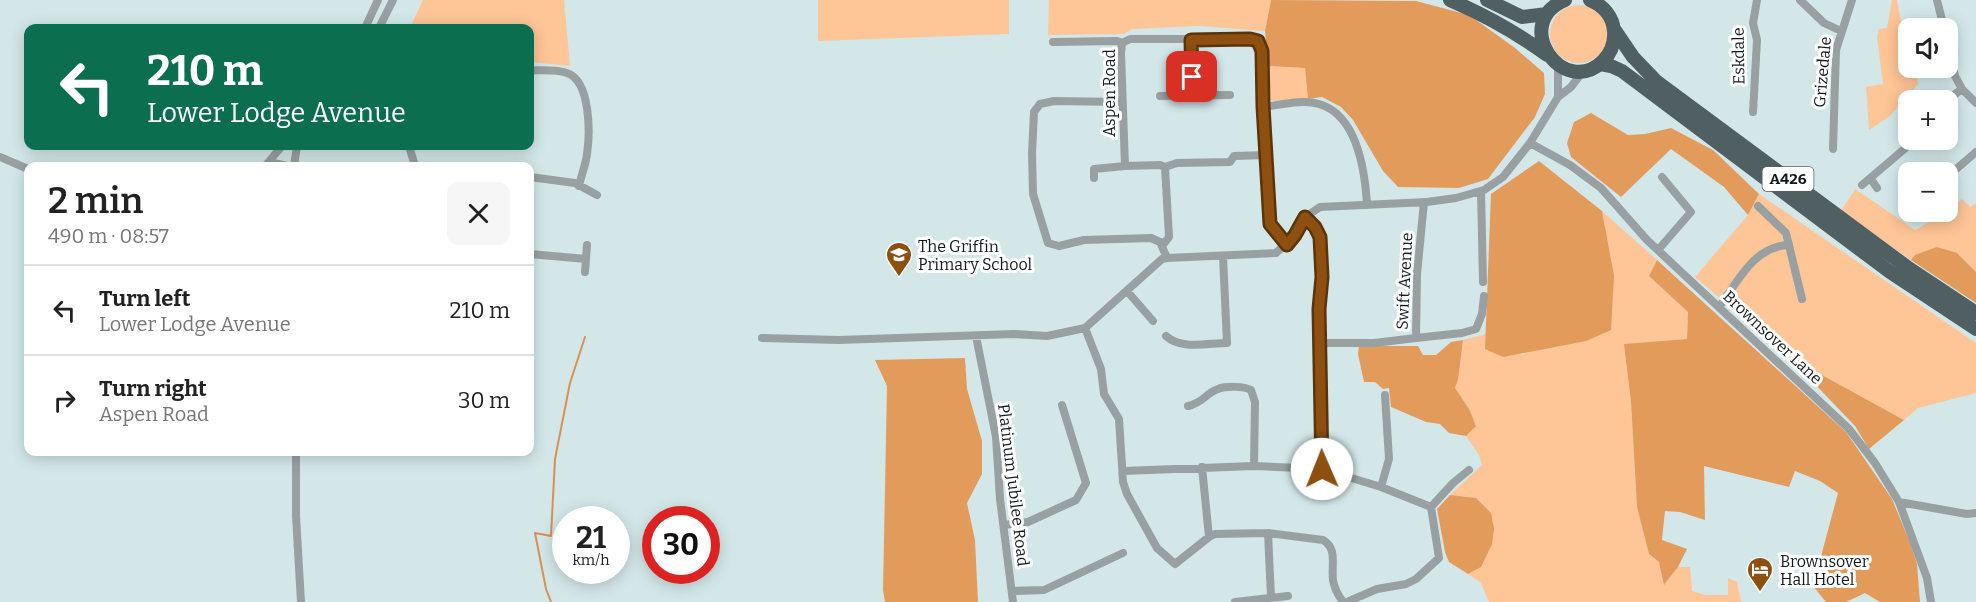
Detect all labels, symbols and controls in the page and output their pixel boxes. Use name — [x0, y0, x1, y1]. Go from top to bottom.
map controls — [1898, 18, 1958, 222]
button: sound — [1898, 18, 1958, 78]
street label: Eskdale — [1729, 27, 1748, 85]
street label: Grizedale — [1810, 36, 1835, 108]
text: 210 m — [147, 46, 263, 96]
icon: left — [48, 48, 126, 126]
street label: Aspen Road — [1100, 49, 1119, 137]
pin — [1166, 51, 1217, 102]
icon: arrive — [1175, 60, 1208, 93]
button: + — [1898, 90, 1958, 150]
text: Lower Lodge Avenue — [147, 97, 406, 129]
button: − — [1898, 162, 1958, 222]
road number: A426 — [1762, 167, 1814, 191]
text: 2 min — [48, 179, 143, 223]
button: close — [447, 182, 510, 245]
text: 490 m · 08:57 — [48, 224, 169, 248]
street label: Swift Avenue — [1392, 232, 1417, 330]
place label: The Griffin Primary School — [918, 237, 1033, 274]
school or university icon: The Griffin Primary School — [884, 240, 914, 278]
text: Turn left — [99, 285, 191, 312]
street label: Brownsover Lane — [1719, 287, 1826, 388]
icon: left — [48, 294, 81, 327]
text: 210 m — [450, 297, 510, 324]
text: Lower Lodge Avenue — [99, 312, 291, 336]
text: Turn right — [99, 375, 207, 402]
icon: right — [48, 384, 81, 417]
text: 30 m — [458, 387, 510, 414]
text: Aspen Road — [99, 402, 209, 426]
street label: Platinum Jubilee Road — [994, 403, 1033, 568]
position arrow — [1290, 437, 1354, 501]
speed limit sign: 30 — [642, 506, 720, 584]
text: 21 — [576, 520, 606, 556]
text: km/h — [572, 551, 610, 569]
place label: Brownsover Hall Hotel — [1780, 552, 1869, 589]
hotel icon: Brownsover Hall Hotel — [1745, 555, 1775, 593]

